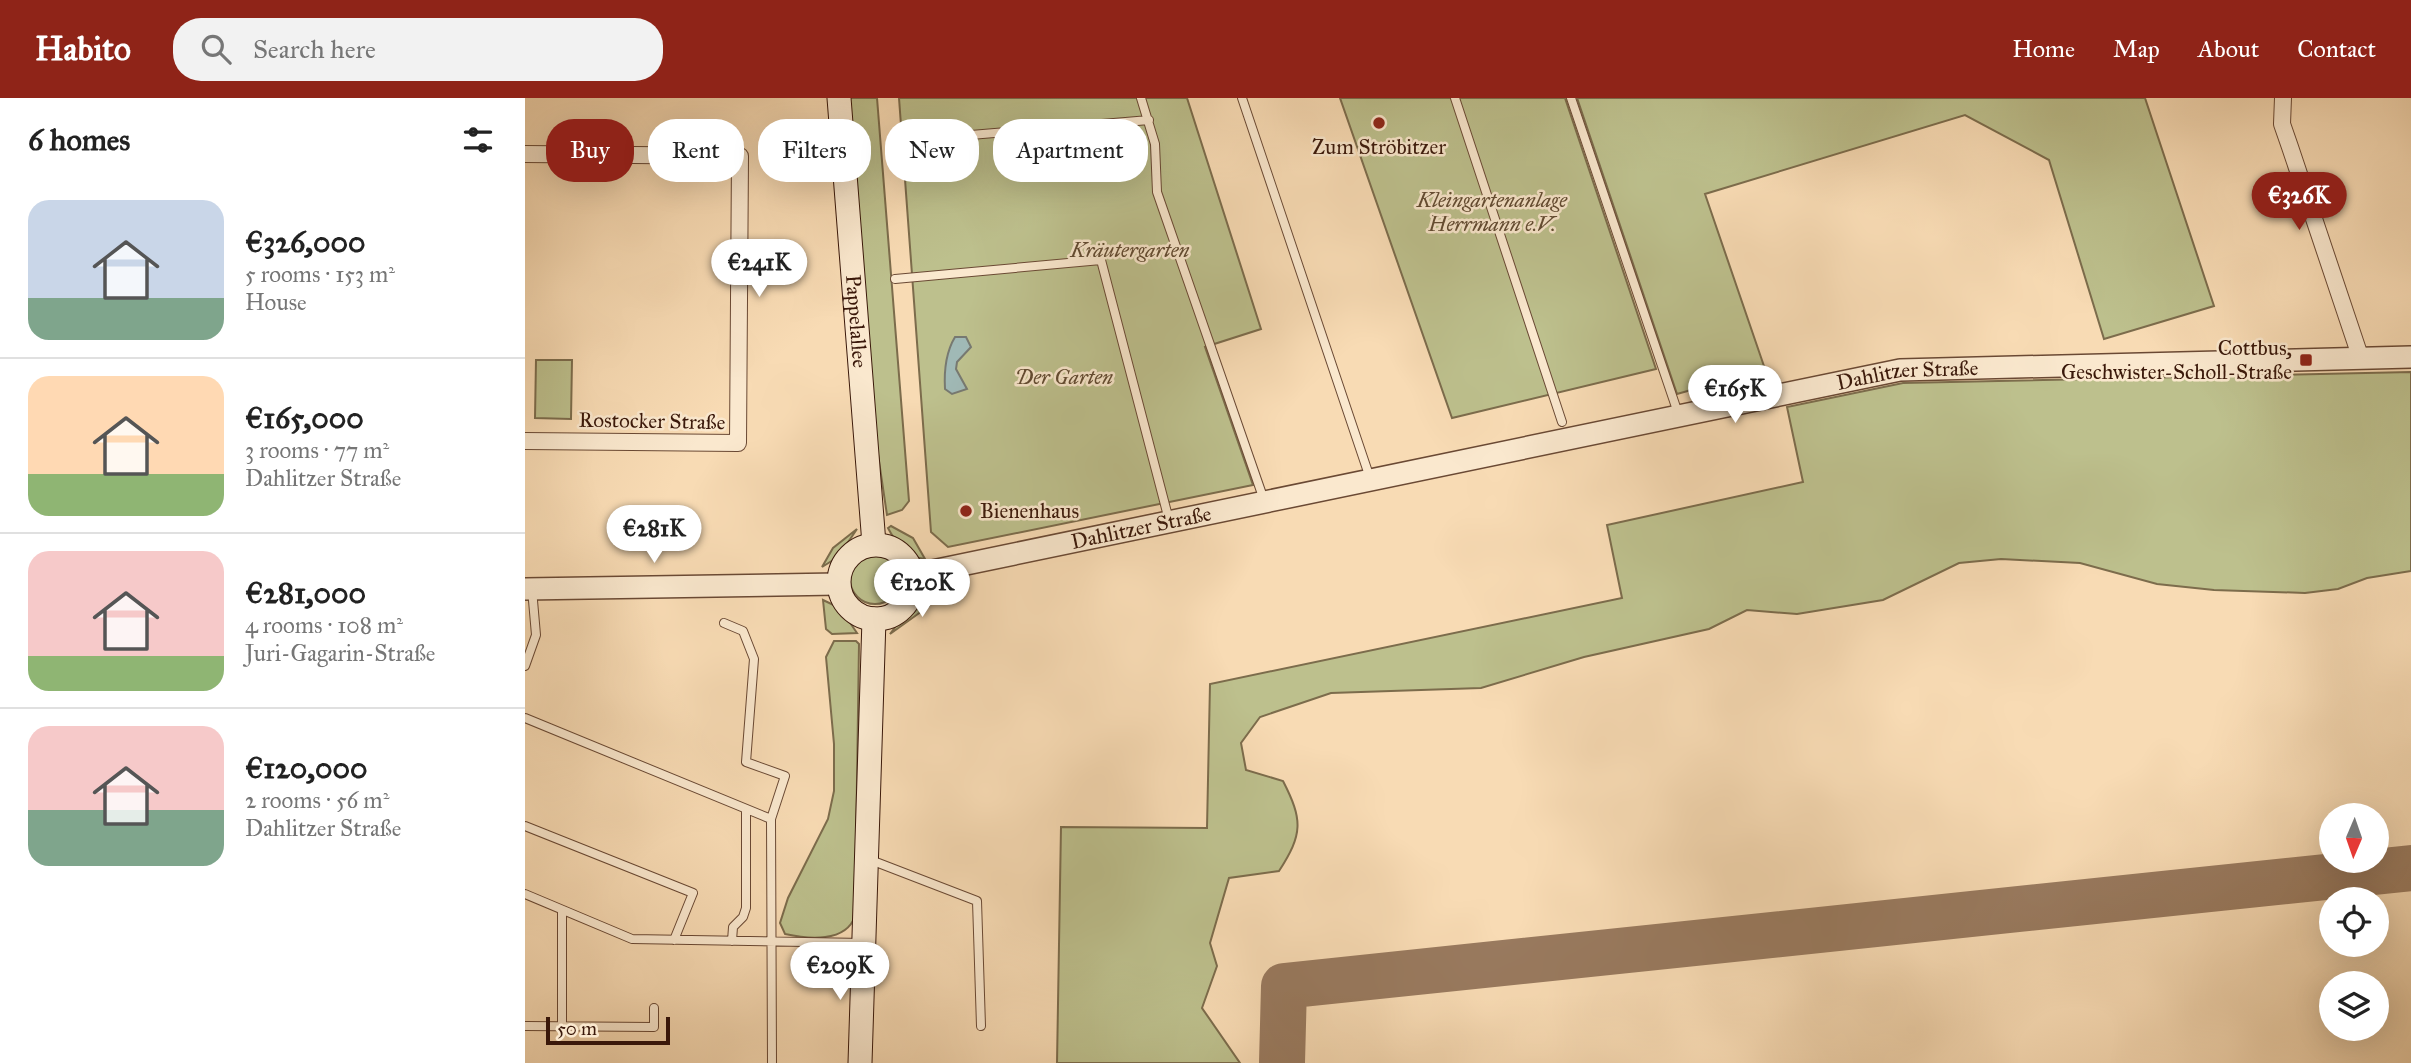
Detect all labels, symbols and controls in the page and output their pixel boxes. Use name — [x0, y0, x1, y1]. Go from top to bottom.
search box — [173, 18, 663, 81]
text: Habito — [35, 29, 131, 69]
icon: search — [197, 30, 235, 68]
text: Search here — [253, 33, 376, 65]
text: Home — [2012, 34, 2075, 64]
text: Map — [2113, 34, 2160, 64]
text: About — [2198, 34, 2259, 64]
text: Contact — [2297, 34, 2376, 64]
marker: Zum Ströbitzer — [1371, 115, 1387, 131]
chip: Buy — [546, 119, 634, 182]
chip: Rent — [648, 119, 744, 182]
chip: Filters — [758, 119, 871, 182]
chip: New — [885, 119, 979, 182]
chip: Apartment — [993, 119, 1148, 182]
icon: filters — [459, 121, 497, 159]
text: 6 homes — [28, 122, 130, 158]
place label: Zum Ströbitzer — [1312, 134, 1446, 160]
pin: €326K — [2250, 172, 2348, 232]
text: €326K — [2268, 181, 2330, 209]
park label: Kleingartenanlage Herrmann e.V. — [1416, 187, 1568, 237]
text: €326,000 — [245, 224, 366, 260]
icon: home — [84, 228, 168, 312]
park label: Kräutergarten — [1069, 237, 1190, 263]
pin: €241K — [710, 240, 808, 299]
text: €241K — [727, 248, 791, 276]
text: 5 rooms · 153 m² — [245, 260, 395, 288]
street label: Pappelallee — [840, 274, 873, 369]
text: House — [245, 288, 307, 316]
place label: Cottbus, Geschwister-Scholl-Straße — [2061, 335, 2292, 385]
marker: Cottbus, Geschwister-Scholl-Straße — [2298, 352, 2314, 368]
street label: Dahlitzer Straße — [1834, 355, 1979, 396]
park label: Der Garten — [1015, 364, 1113, 390]
pin: €165K — [1686, 366, 1784, 425]
text: €165K — [1704, 374, 1766, 402]
text: €165,000 — [245, 400, 364, 436]
icon: home — [84, 404, 168, 488]
street label: Rostocker Straße — [578, 407, 726, 435]
text: 3 rooms · 77 m² — [245, 436, 389, 464]
text: Dahlitzer Straße — [245, 464, 401, 492]
place label: Bienenhaus — [980, 498, 1079, 524]
street label: Dahlitzer Straße — [1069, 500, 1214, 555]
marker: Bienenhaus — [958, 503, 974, 519]
pin: €281K — [605, 505, 703, 565]
text: €281K — [623, 514, 685, 542]
pin: €120K — [873, 560, 971, 619]
text: €120K — [890, 568, 954, 596]
text: €281,000 — [245, 575, 366, 611]
icon: home — [84, 579, 168, 663]
text: 4 rooms · 108 m² — [245, 611, 403, 639]
text: Juri-Gagarin-Straße — [245, 639, 435, 667]
text: €120,000 — [245, 750, 367, 786]
icon: home — [84, 754, 168, 838]
text: 2 rooms · 56 m² — [245, 786, 389, 814]
north arrow — [2319, 803, 2389, 873]
map controls — [2319, 803, 2389, 1041]
text: Dahlitzer Straße — [245, 814, 401, 842]
button: locate — [2319, 887, 2389, 957]
pin: €209K — [791, 942, 889, 1002]
text: €209K — [806, 951, 874, 979]
button: layers — [2319, 971, 2389, 1041]
scale bar — [546, 1014, 670, 1046]
text: 50 m — [557, 1017, 597, 1040]

